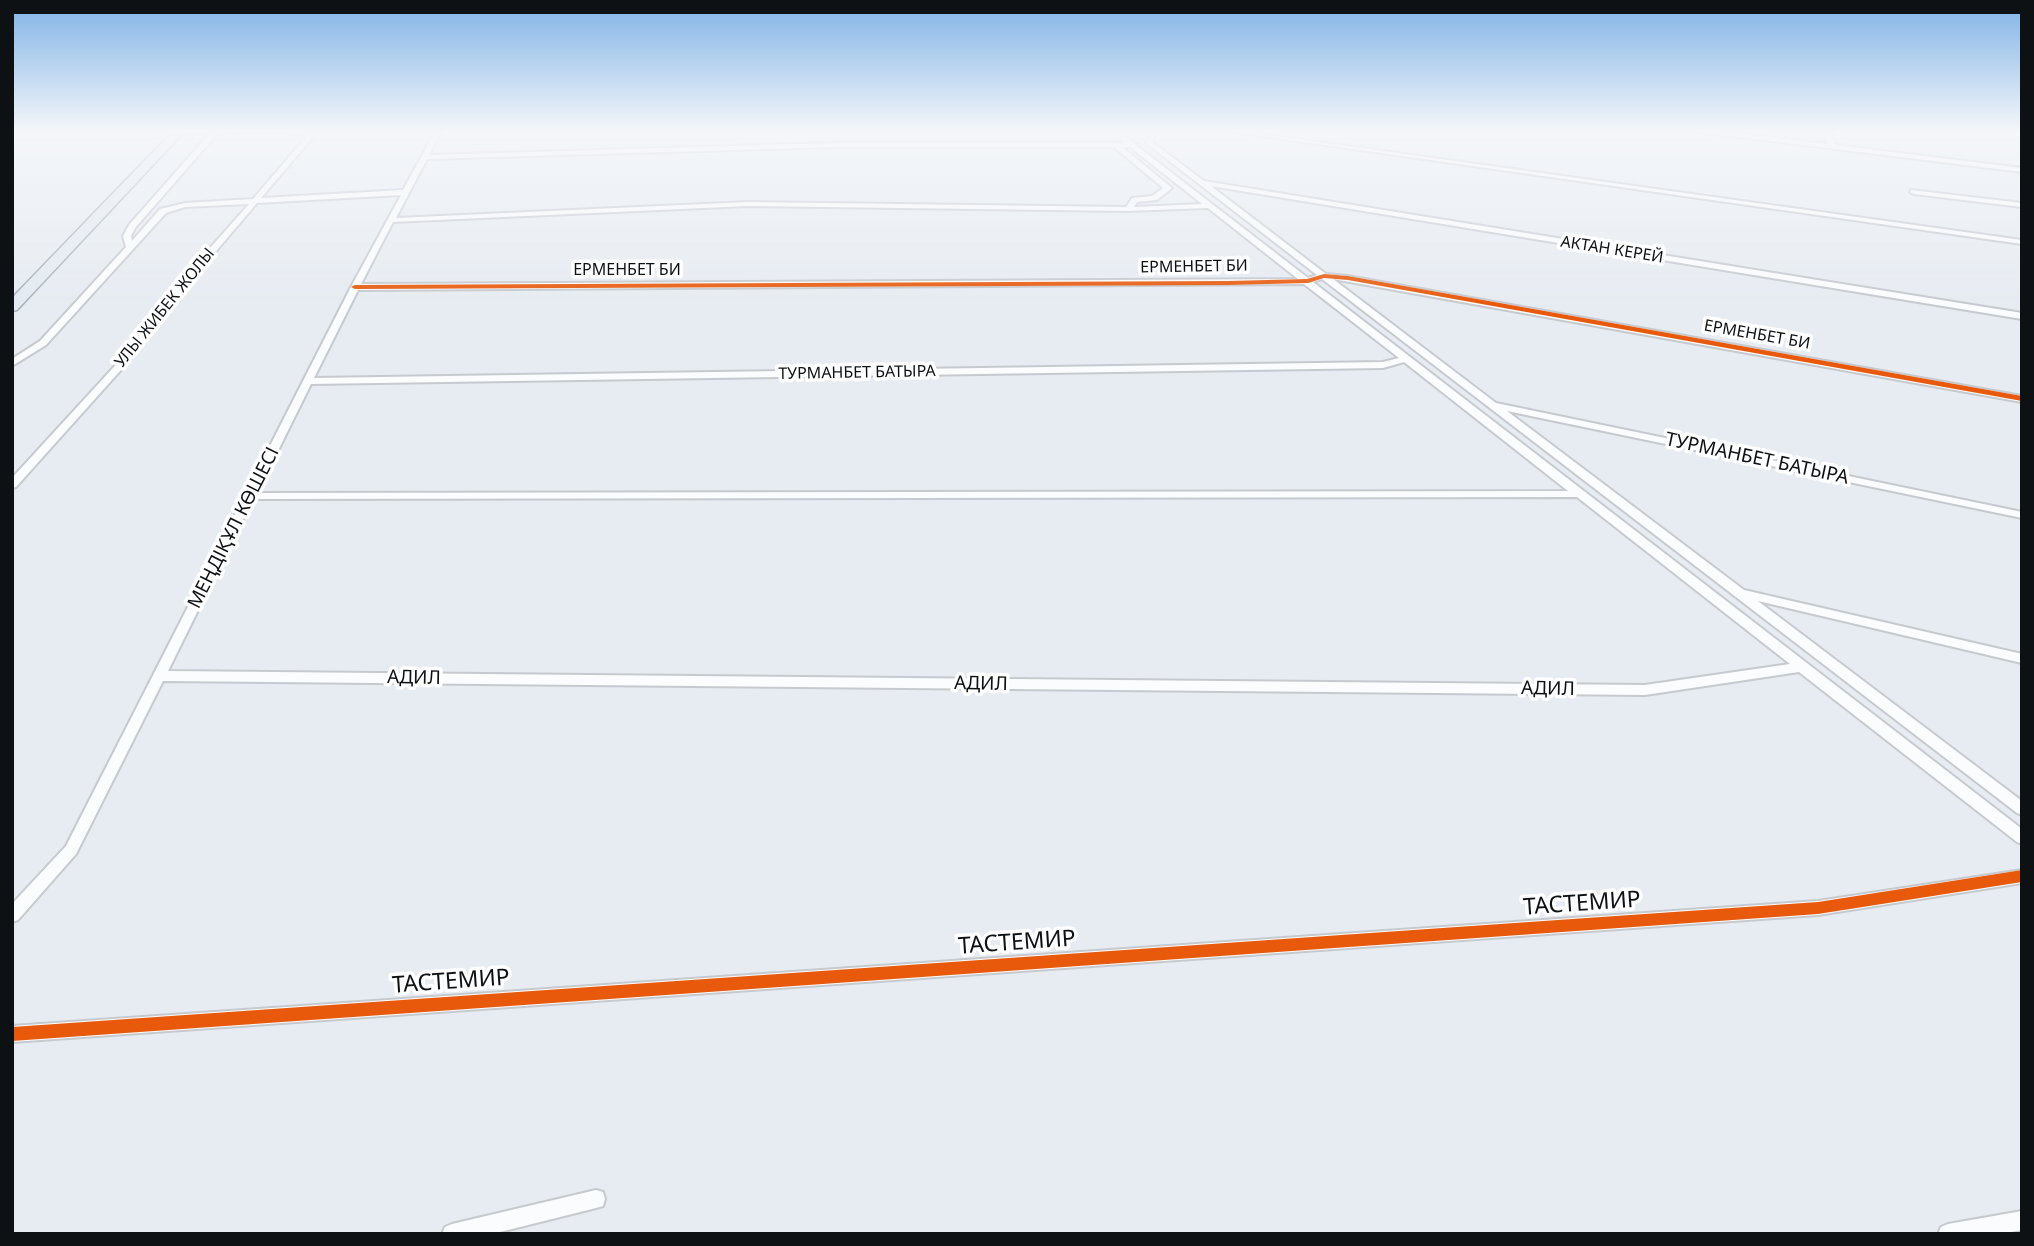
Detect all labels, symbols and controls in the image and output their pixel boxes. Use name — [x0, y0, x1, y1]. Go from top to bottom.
street label: АКТАН КЕРЕЙ — [1559, 232, 1665, 268]
street label: УЛЫ ЖИБЕК ЖОЛЫ — [111, 245, 219, 371]
street label: ЕРМЕНБЕТ БИ — [1140, 256, 1248, 278]
street label: ЕРМЕНБЕТ БИ — [573, 260, 681, 280]
street label: ЕРМЕНБЕТ БИ — [1702, 316, 1812, 354]
street label: ТУРМАНБЕТ БАТЫРА — [778, 362, 936, 384]
street label: ТУРМАНБЕТ БАТЫРА — [1663, 428, 1851, 490]
street label: МЕҢДІҚҰЛ КӨШЕСІ — [183, 444, 285, 612]
street label: АДИЛ — [387, 666, 441, 690]
street label: АДИЛ — [954, 672, 1008, 696]
street label: АДИЛ — [1521, 677, 1575, 701]
street label: ТАСТЕМИР — [1522, 886, 1642, 922]
street label: ТАСТЕМИР — [957, 925, 1077, 961]
street label: ТАСТЕМИР — [391, 964, 511, 1000]

